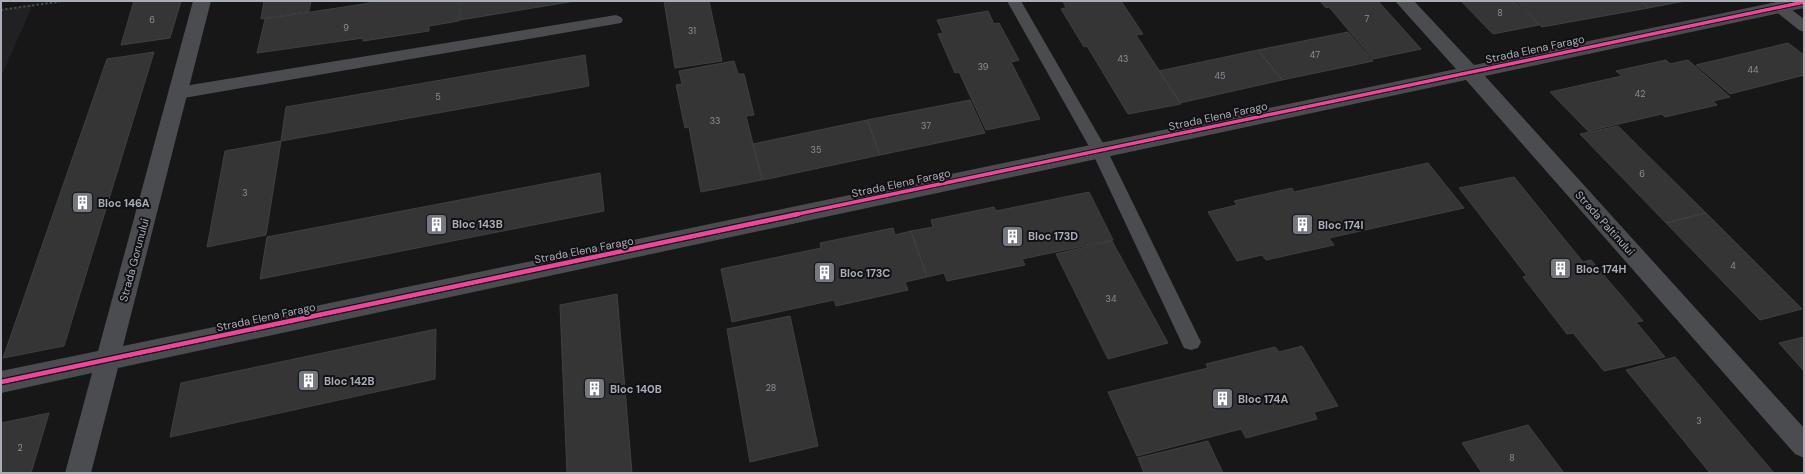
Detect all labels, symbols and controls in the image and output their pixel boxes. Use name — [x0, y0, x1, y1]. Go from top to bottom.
house number: 8 — [1497, 7, 1503, 19]
house number: 7 — [1365, 13, 1370, 25]
house number: 6 — [149, 14, 155, 26]
house number: 9 — [343, 22, 349, 34]
house number: 31 — [688, 25, 696, 37]
street label: Strada Elena Farago — [1484, 32, 1586, 66]
house number: 47 — [1310, 49, 1320, 61]
house number: 43 — [1118, 53, 1128, 65]
house number: 39 — [978, 61, 989, 73]
house number: 44 — [1748, 64, 1759, 76]
house number: 45 — [1215, 70, 1225, 82]
house number: 42 — [1635, 88, 1645, 100]
house number: 5 — [435, 91, 441, 103]
street label: Strada Elena Farago — [1167, 99, 1269, 133]
house number: 33 — [710, 115, 720, 127]
house number: 37 — [921, 120, 931, 132]
house number: 35 — [811, 144, 821, 156]
street label: Strada Elena Farago — [850, 166, 952, 200]
house number: 6 — [1639, 168, 1645, 180]
house number: 3 — [242, 187, 248, 199]
street label: Strada Paltinului — [1572, 188, 1638, 258]
building icon: Bloc 146A — [70, 190, 96, 216]
place label: Bloc 146A — [98, 196, 150, 210]
building icon: Bloc 143B — [423, 211, 449, 237]
building icon: Bloc 174I — [1290, 212, 1316, 238]
street label: Strada Gorunului — [116, 217, 152, 303]
place label: Bloc 143B — [452, 217, 503, 231]
place label: Bloc 174I — [1318, 218, 1363, 232]
building icon: Bloc 173D — [999, 223, 1025, 249]
place label: Bloc 173D — [1028, 229, 1078, 243]
street label: Strada Elena Farago — [533, 234, 635, 266]
building icon: Bloc 174H — [1547, 256, 1573, 282]
building icon: Bloc 173C — [811, 260, 837, 286]
house number: 4 — [1730, 260, 1736, 272]
place label: Bloc 174H — [1576, 262, 1626, 276]
place label: Bloc 173C — [840, 266, 890, 280]
house number: 34 — [1106, 293, 1117, 305]
street label: Strada Elena Farago — [215, 300, 317, 334]
building icon: Bloc 142B — [295, 368, 321, 394]
place label: Bloc 142B — [324, 374, 374, 388]
building icon: Bloc 140B — [581, 376, 607, 402]
place label: Bloc 140B — [610, 382, 662, 396]
house number: 28 — [766, 382, 776, 394]
building icon: Bloc 174A — [1210, 386, 1236, 412]
place label: Bloc 174A — [1238, 392, 1288, 406]
house number: 3 — [1696, 415, 1702, 427]
house number: 2 — [17, 442, 23, 454]
house number: 8 — [1509, 452, 1515, 464]

